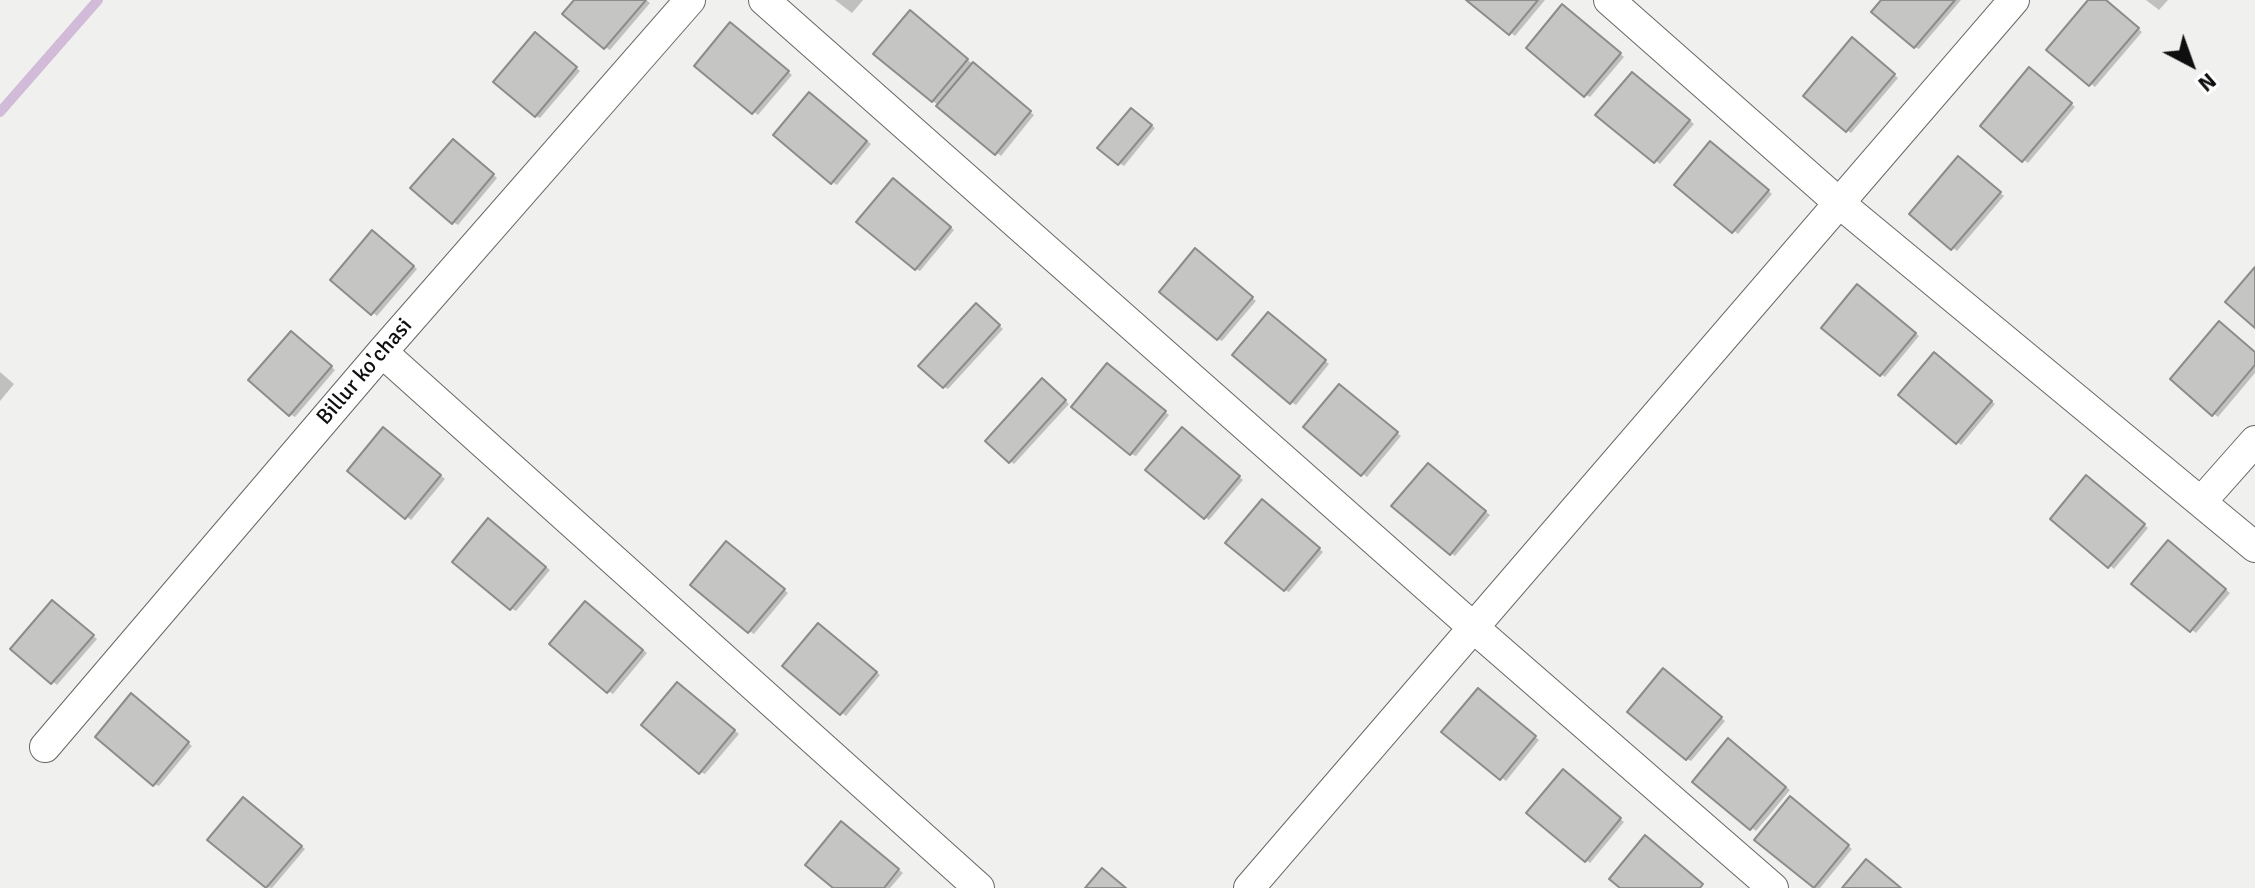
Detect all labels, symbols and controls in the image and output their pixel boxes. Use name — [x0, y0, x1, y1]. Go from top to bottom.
north arrow — [2151, 24, 2231, 104]
text: N — [2192, 67, 2222, 98]
street label: Billur ko'chasi — [312, 313, 418, 431]

